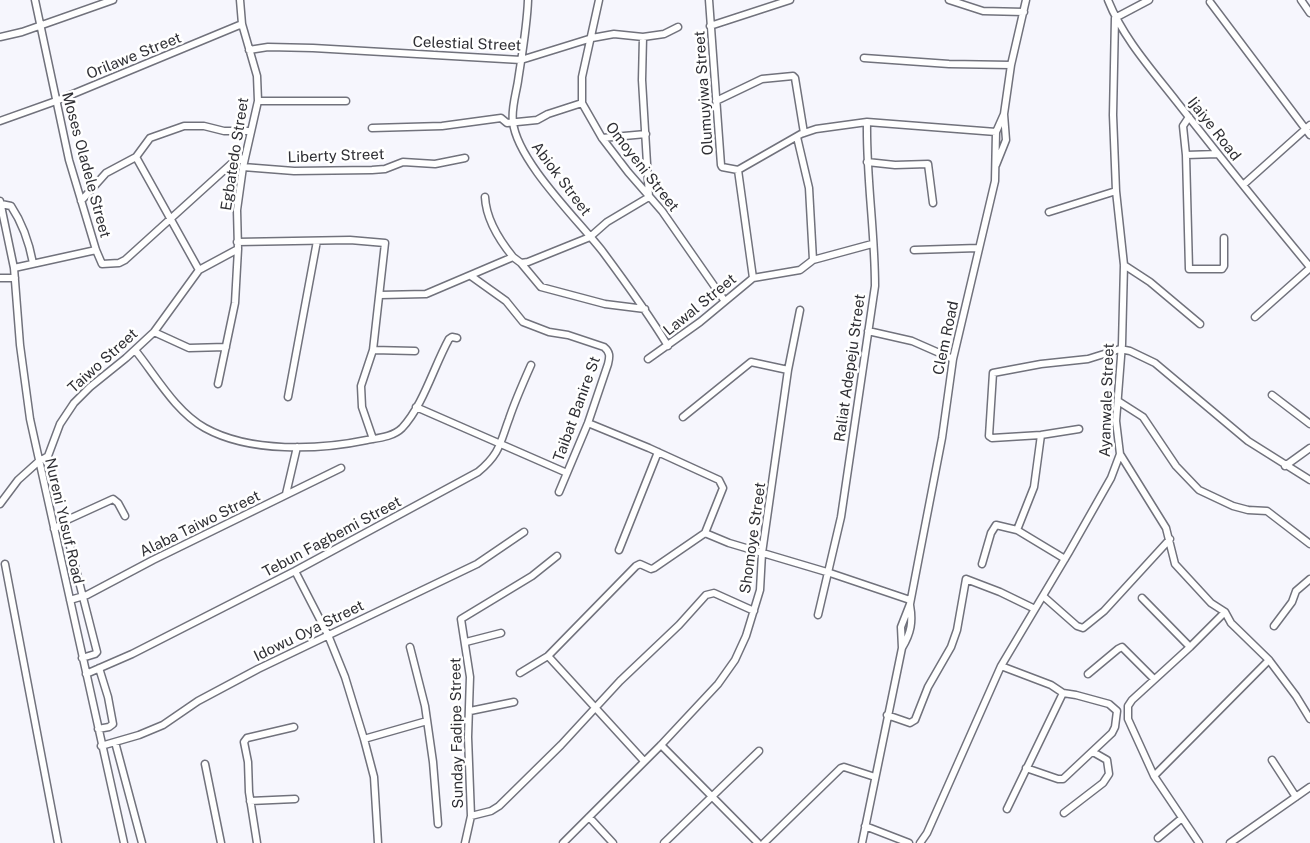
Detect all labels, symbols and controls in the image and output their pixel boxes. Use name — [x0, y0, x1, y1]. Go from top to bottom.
street label: Orilawe Street — [84, 29, 184, 83]
street label: Olumuyiwa Street — [691, 30, 717, 156]
street label: Celestial Street — [412, 33, 522, 55]
street label: Moses Oladele Street — [58, 90, 114, 240]
street label: Ijaiye Road — [1184, 94, 1244, 164]
street label: Egbatedo Street — [217, 96, 253, 212]
street label: Omoyeni Street — [602, 119, 682, 215]
street label: Abiok Street — [527, 139, 595, 219]
street label: Liberty Street — [287, 145, 385, 167]
street label: Lawal Street — [660, 270, 740, 340]
street label: Raliat Adepeju Street — [831, 293, 869, 443]
street label: Clem Road — [929, 299, 963, 377]
street label: Taiwo Street — [64, 325, 142, 397]
street label: Ayanwale Street — [1096, 343, 1118, 457]
street label: Taibat Banire St — [550, 354, 604, 464]
street label: Nureni Yusuf Road — [41, 456, 87, 586]
street label: Shomoye Street — [736, 481, 770, 595]
street label: Alaba Taiwo Street — [137, 487, 263, 561]
street label: Tebun Fagbemi Street — [260, 493, 404, 581]
street label: Idowu Oya Street — [251, 597, 367, 665]
street label: Sunday Fadipe Street — [447, 657, 467, 809]

